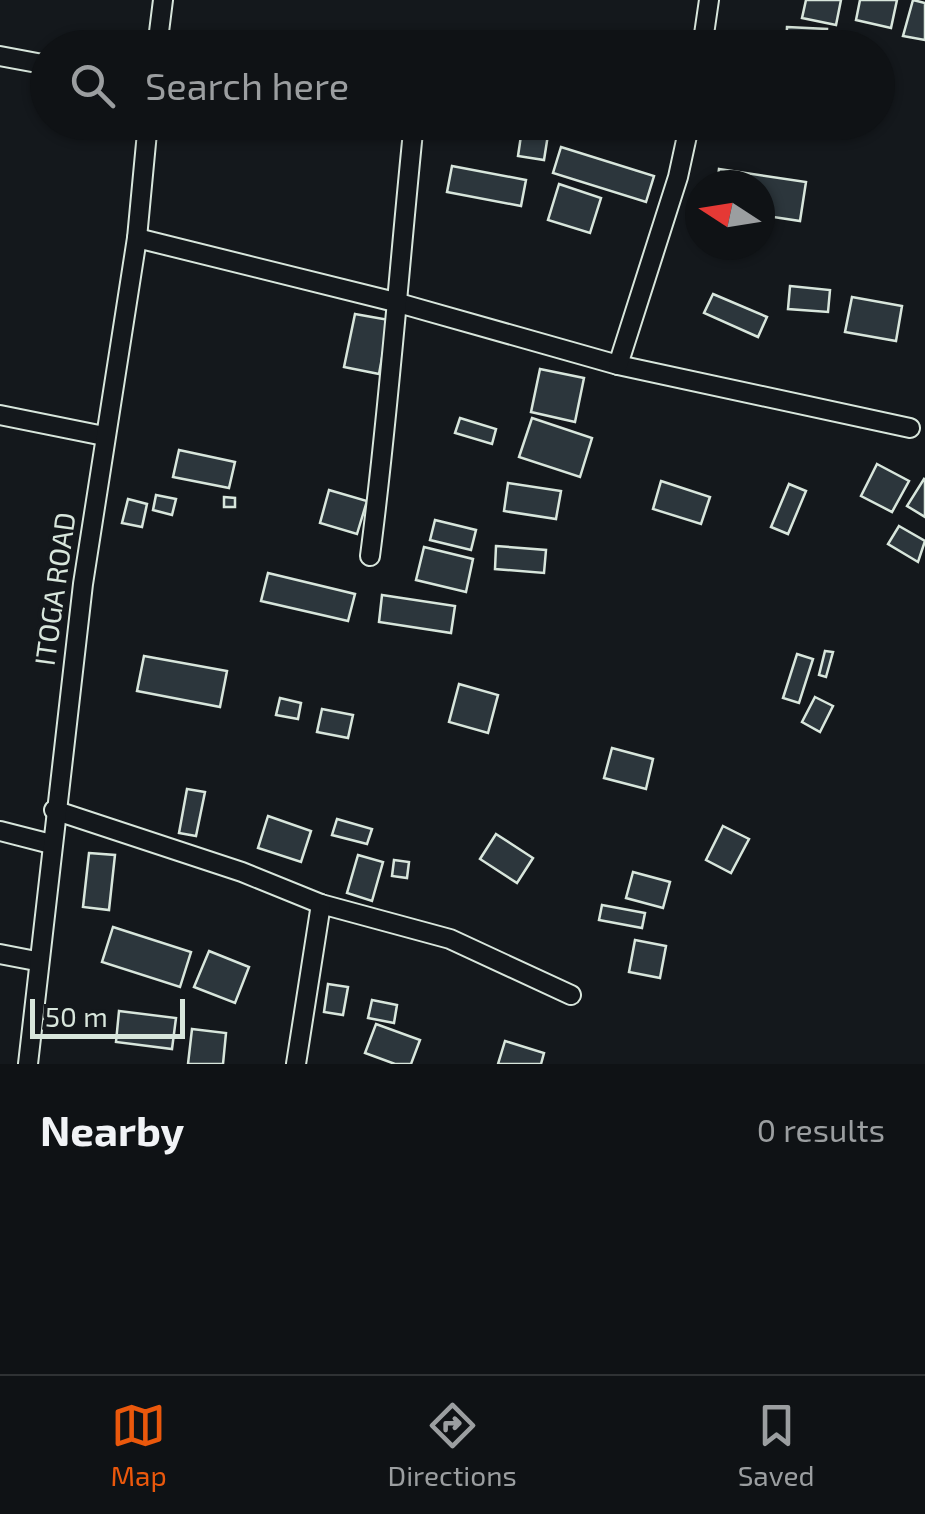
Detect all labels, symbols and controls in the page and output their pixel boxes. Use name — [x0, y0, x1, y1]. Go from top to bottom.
search box — [30, 30, 895, 140]
icon: search — [65, 58, 120, 113]
text: Search here — [145, 62, 349, 108]
north arrow — [685, 170, 775, 260]
street label: ITOGA ROAD — [26, 510, 82, 668]
scale bar — [30, 994, 185, 1038]
text: 50 m — [45, 999, 108, 1033]
text: Nearby — [40, 1104, 184, 1154]
text: 0 results — [757, 1110, 885, 1148]
tab: Map — [110, 1398, 167, 1492]
tab: Directions — [388, 1398, 517, 1492]
tab: Saved — [738, 1398, 815, 1492]

